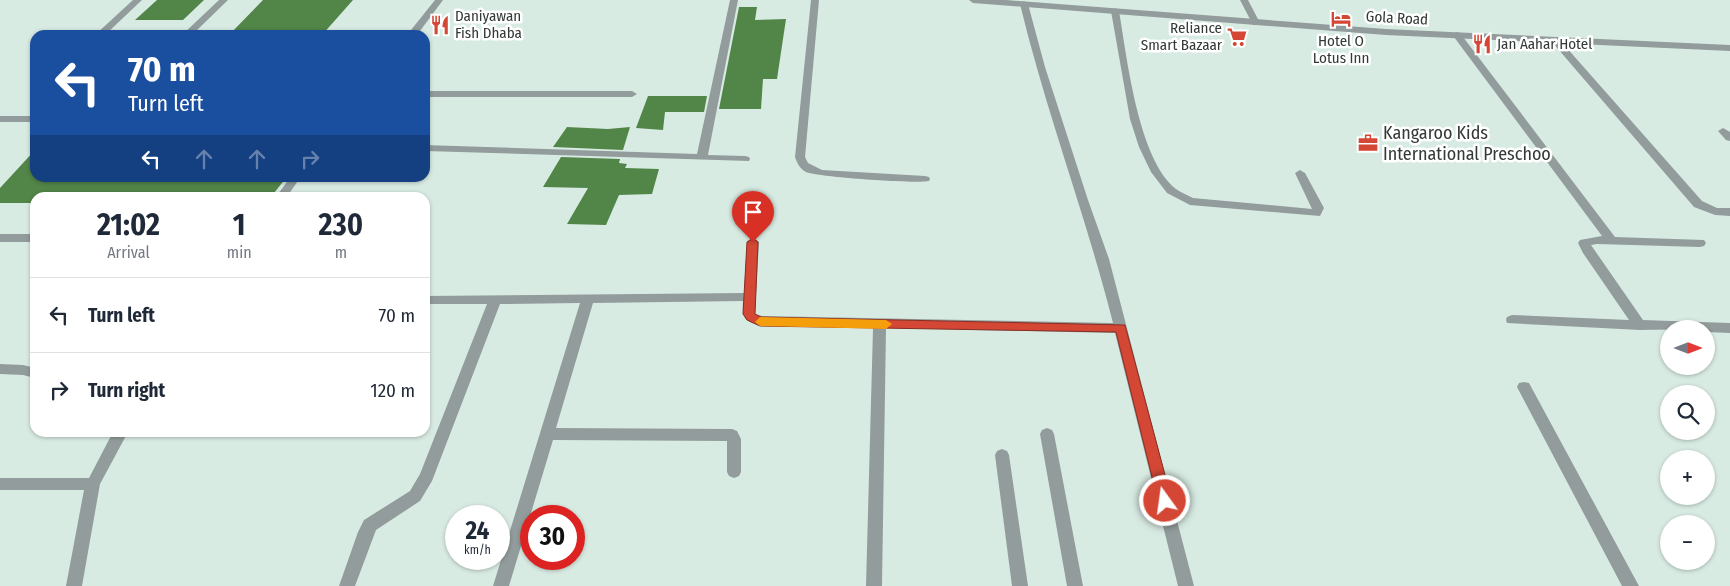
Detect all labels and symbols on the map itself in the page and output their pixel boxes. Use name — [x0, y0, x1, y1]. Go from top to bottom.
place label: Daniyawan Fish Dhaba — [455, 7, 522, 42]
street label: Gola Road — [1365, 7, 1429, 29]
hotel icon: Hotel O Lotus Inn — [1330, 8, 1352, 30]
restaurant icon: Daniyawan Fish Dhaba — [429, 14, 451, 36]
place label: Reliance Smart Bazaar — [1141, 19, 1223, 54]
supermarket icon: Reliance Smart Bazaar — [1226, 26, 1248, 48]
place label: Hotel O Lotus Inn — [1313, 32, 1369, 67]
restaurant icon: Jan Aahar Hotel — [1471, 33, 1493, 55]
place label: Jan Aahar Hotel — [1497, 35, 1592, 53]
place label: Kangaroo Kids International Preschoo — [1383, 122, 1551, 165]
office icon: Kangaroo Kids International Preschoo — [1357, 132, 1379, 154]
pin — [732, 191, 774, 242]
north arrow — [1660, 320, 1715, 375]
position arrow — [1138, 474, 1190, 526]
speed limit sign: 30 — [520, 505, 585, 570]

